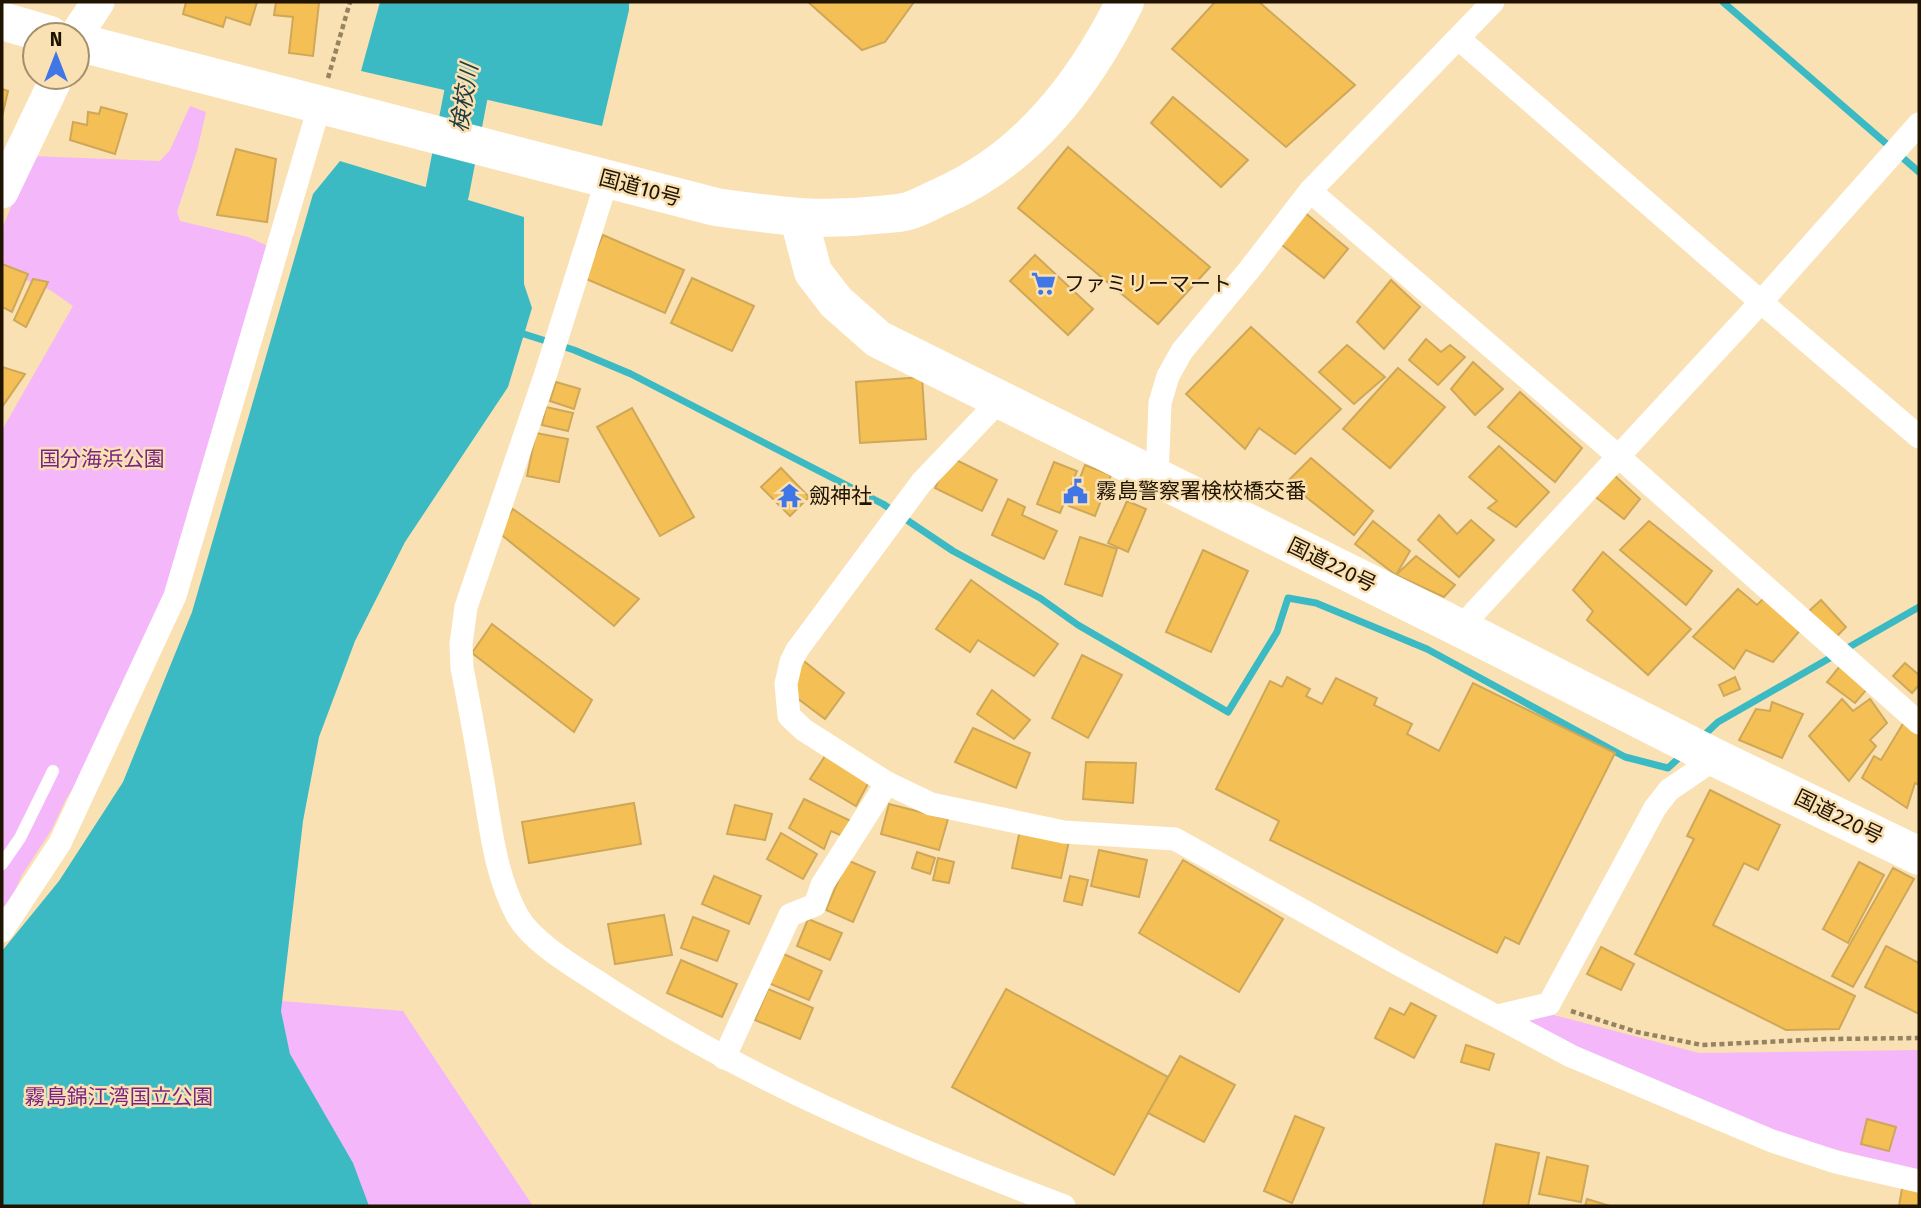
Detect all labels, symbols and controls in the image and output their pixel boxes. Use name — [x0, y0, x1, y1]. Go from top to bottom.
north arrow — [21, 21, 91, 91]
text: N — [50, 28, 62, 51]
water label: 検校川 — [445, 59, 484, 134]
street label: 国道10号 — [596, 165, 684, 211]
supermarket icon: ファミリーマート — [1030, 270, 1058, 298]
place label: ファミリーマート — [1064, 271, 1232, 297]
park label: 国分海浜公園 — [39, 446, 165, 472]
public building icon: 霧島警察署検校橋交番 — [1062, 477, 1090, 505]
place label: 霧島警察署検校橋交番 — [1096, 478, 1306, 504]
temple icon: 劔神社 — [775, 482, 803, 510]
place label: 劔神社 — [809, 483, 872, 509]
street label: 国道220号 — [1283, 532, 1381, 598]
street label: 国道220号 — [1790, 784, 1888, 850]
park label: 霧島錦江湾国立公園 — [25, 1084, 214, 1110]

